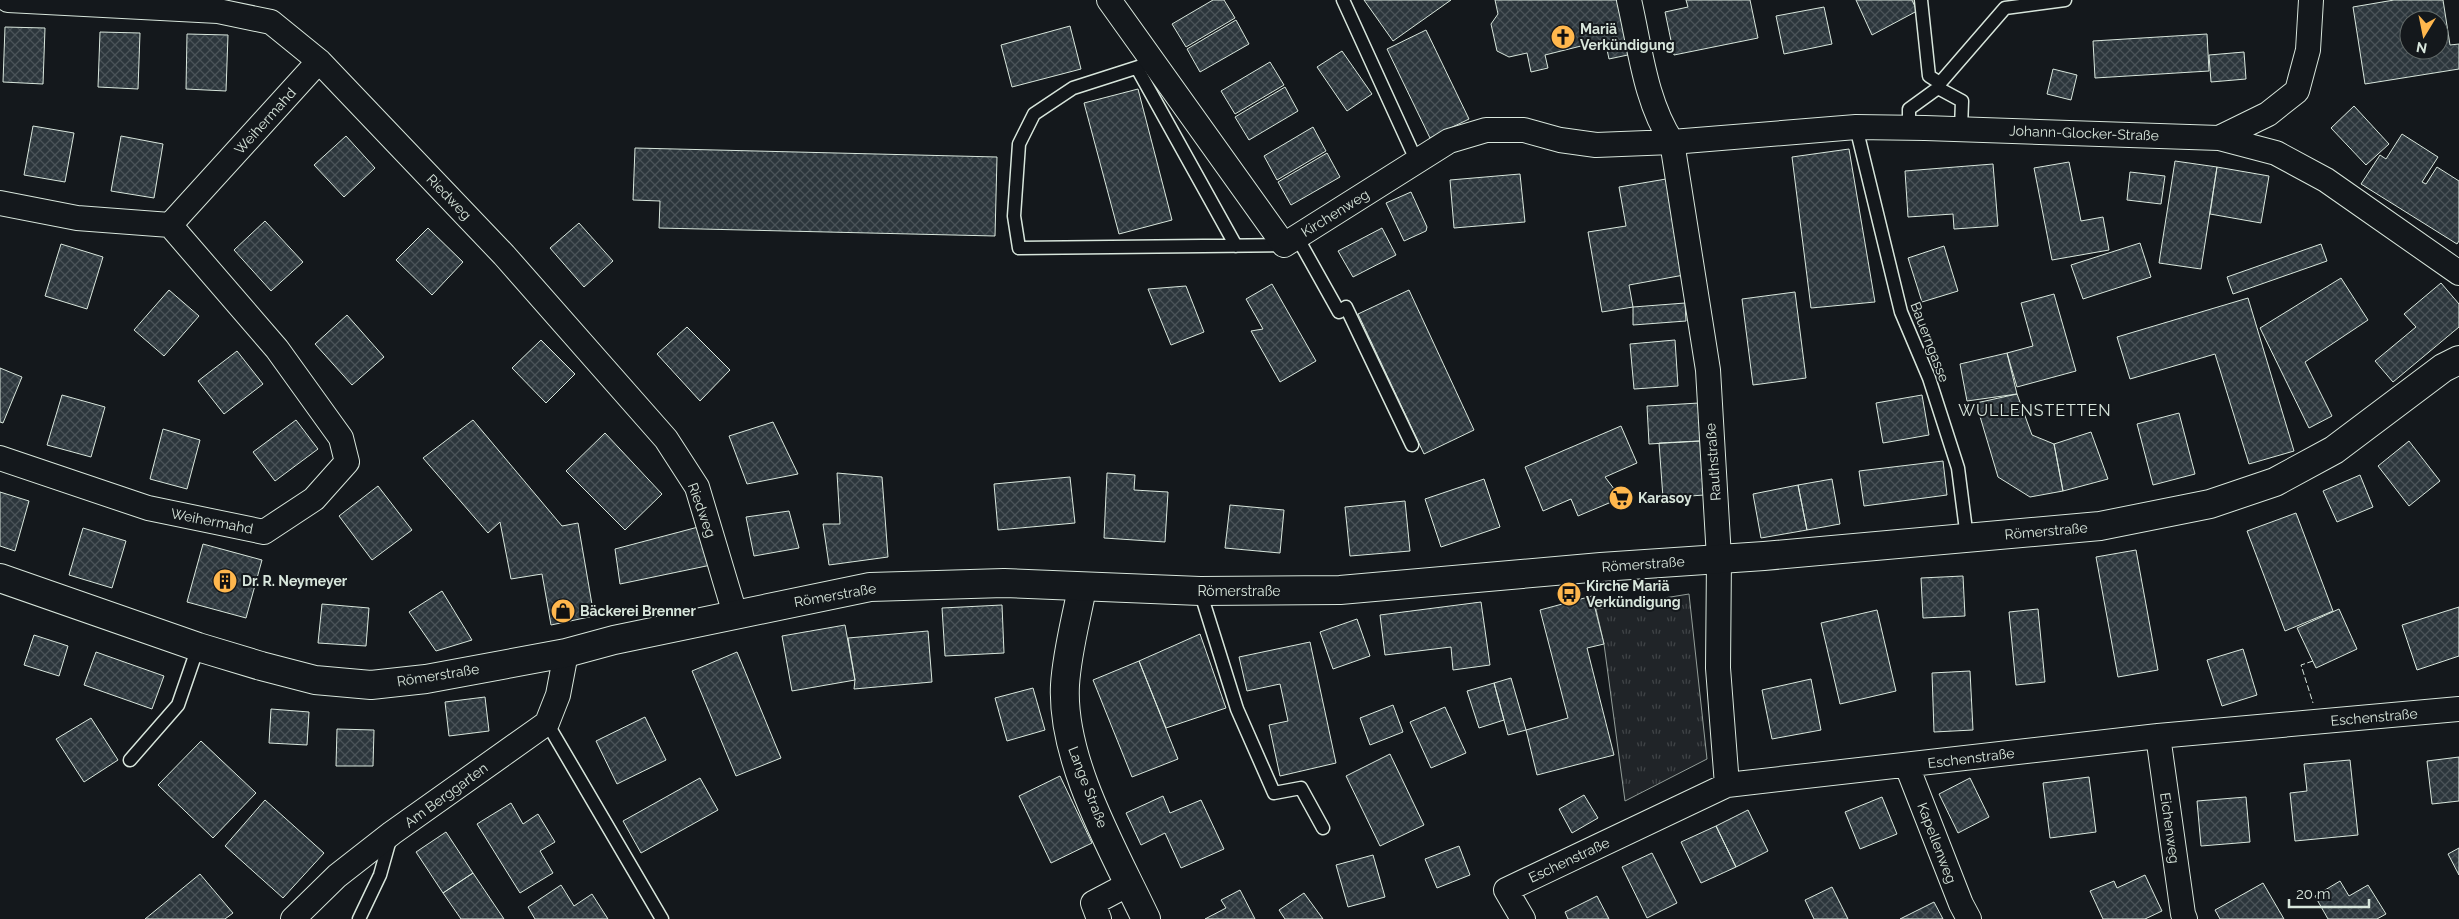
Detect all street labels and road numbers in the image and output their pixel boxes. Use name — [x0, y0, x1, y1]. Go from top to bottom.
street label: Weihermahd — [231, 85, 299, 157]
street label: Johann-Glocker-Straße — [2009, 122, 2159, 144]
street label: Riedweg — [423, 171, 475, 223]
street label: Kirchenweg — [1298, 186, 1372, 240]
street label: Bauerngasse — [1907, 300, 1953, 384]
street label: Rauthstraße — [1702, 423, 1724, 501]
street label: Riedweg — [685, 480, 719, 540]
street label: Weihermahd — [169, 505, 255, 537]
street label: Römerstraße — [2004, 519, 2088, 543]
street label: Römerstraße — [1601, 553, 1685, 575]
street label: Römerstraße — [793, 580, 877, 610]
street label: Römerstraße — [1197, 583, 1281, 599]
street label: Römerstraße — [396, 661, 480, 689]
street label: Eschenstraße — [2330, 705, 2418, 729]
street label: Lange Straße — [1065, 744, 1111, 830]
street label: Eschenstraße — [1927, 745, 2015, 771]
street label: Am Berggarten — [401, 759, 491, 831]
street label: Eichenweg — [2157, 791, 2183, 865]
street label: Kapellenweg — [1914, 800, 1960, 886]
street label: Eschenstraße — [1526, 834, 1612, 886]

